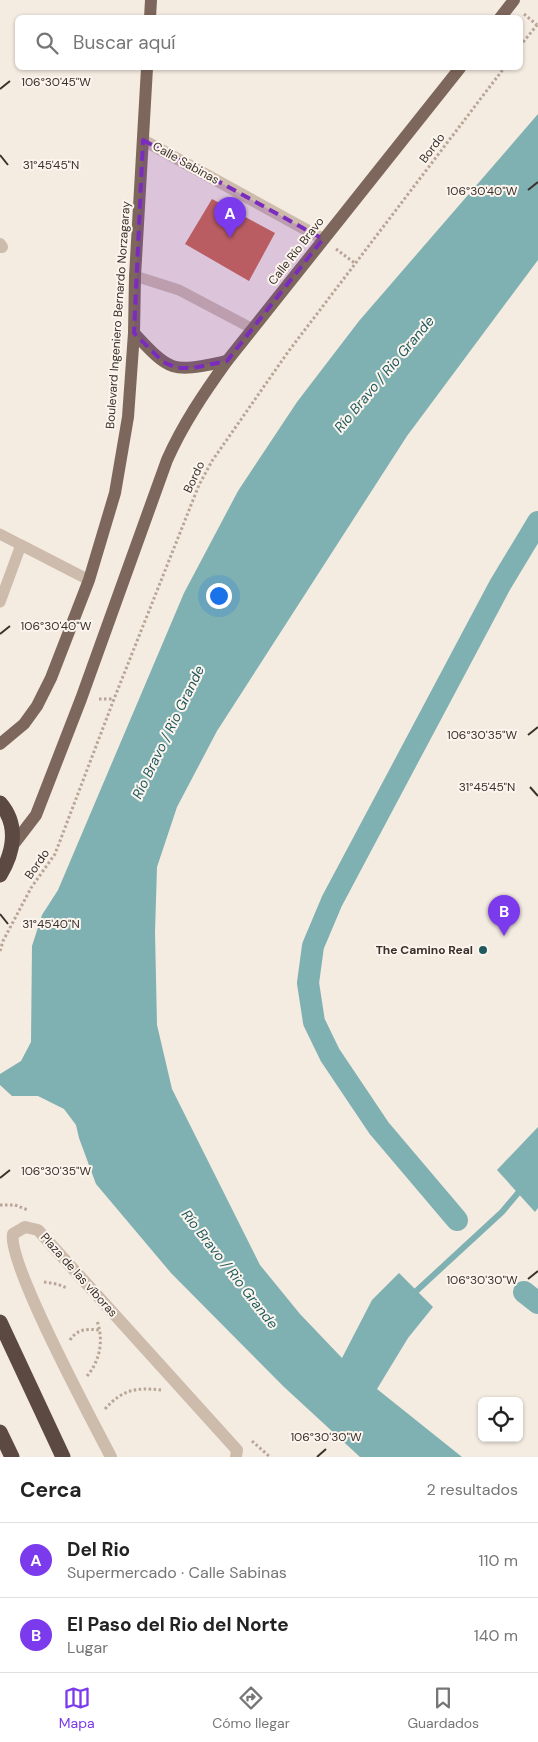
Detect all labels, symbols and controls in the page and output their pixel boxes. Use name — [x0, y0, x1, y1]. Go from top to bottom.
search box — [15, 15, 523, 70]
icon: search — [33, 29, 61, 57]
text: Buscar aquí — [73, 30, 176, 55]
text: 106°30'45"W — [21, 74, 91, 90]
street label: Bordo — [416, 130, 448, 166]
street label: Calle Sabinas — [150, 138, 222, 188]
text: 31°45'45"N — [23, 157, 79, 173]
text: 106°30'40"W — [447, 183, 518, 199]
pin: A — [214, 197, 246, 238]
street label: Boulevard Ingeniero Bernardo Norzagaray — [102, 200, 134, 430]
street label: Calle Río Bravo — [265, 214, 327, 288]
water label: Río Bravo / Rio Grande — [330, 312, 438, 436]
street label: Bordo — [180, 459, 208, 495]
your location — [206, 583, 232, 609]
text: 106°30'40"W — [21, 618, 92, 634]
water label: Río Bravo / Rio Grande — [128, 662, 208, 802]
text: 106°30'35"W — [447, 727, 517, 743]
text: 31°45'45"N — [459, 779, 515, 795]
street label: Bordo — [21, 846, 53, 882]
pin: B — [488, 895, 520, 936]
text: 31°45'40"N — [22, 916, 80, 932]
place label: The Camino Real — [376, 942, 473, 958]
marker: The Camino Real — [477, 944, 489, 956]
text: 106°30'35"W — [21, 1163, 91, 1179]
water label: Río Bravo / Rio Grande — [178, 1206, 282, 1332]
street label: Plaza de las víboras — [37, 1230, 121, 1320]
text: 106°30'30"W — [446, 1272, 518, 1288]
map controls — [478, 1397, 523, 1442]
button: locate — [478, 1397, 523, 1442]
text: 106°30'30"W — [290, 1429, 362, 1445]
text: Cerca — [20, 1476, 82, 1504]
text: 2 resultados — [427, 1479, 518, 1500]
text: Del Rio — [67, 1537, 130, 1562]
text: A — [30, 1550, 42, 1571]
text: 110 m — [479, 1550, 518, 1571]
text: Supermercado · Calle Sabinas — [67, 1562, 287, 1583]
text: El Paso del Rio del Norte — [67, 1612, 289, 1637]
text: B — [31, 1625, 41, 1646]
text: 140 m — [474, 1625, 518, 1646]
text: Lugar — [67, 1637, 108, 1658]
tab: Mapa — [59, 1684, 95, 1732]
tab: Cómo llegar — [212, 1684, 290, 1732]
tab: Guardados — [407, 1684, 479, 1732]

